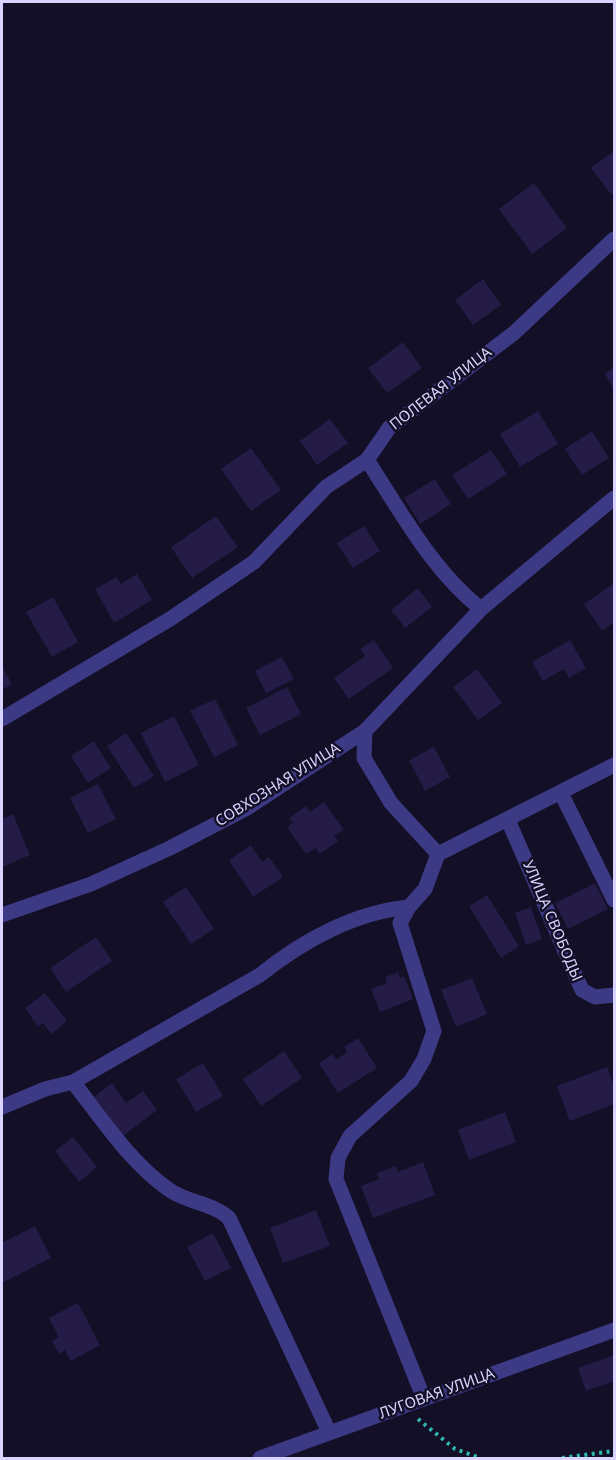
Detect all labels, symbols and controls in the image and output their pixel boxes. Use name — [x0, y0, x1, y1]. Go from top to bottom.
street label: ПОЛЕВАЯ УЛИЦА — [387, 344, 495, 434]
street label: СОВХОЗНАЯ УЛИЦА — [212, 739, 344, 831]
street label: УЛИЦА СВОБОДЫ — [518, 858, 586, 984]
street label: ЛУГОВАЯ УЛИЦА — [377, 1365, 497, 1423]

